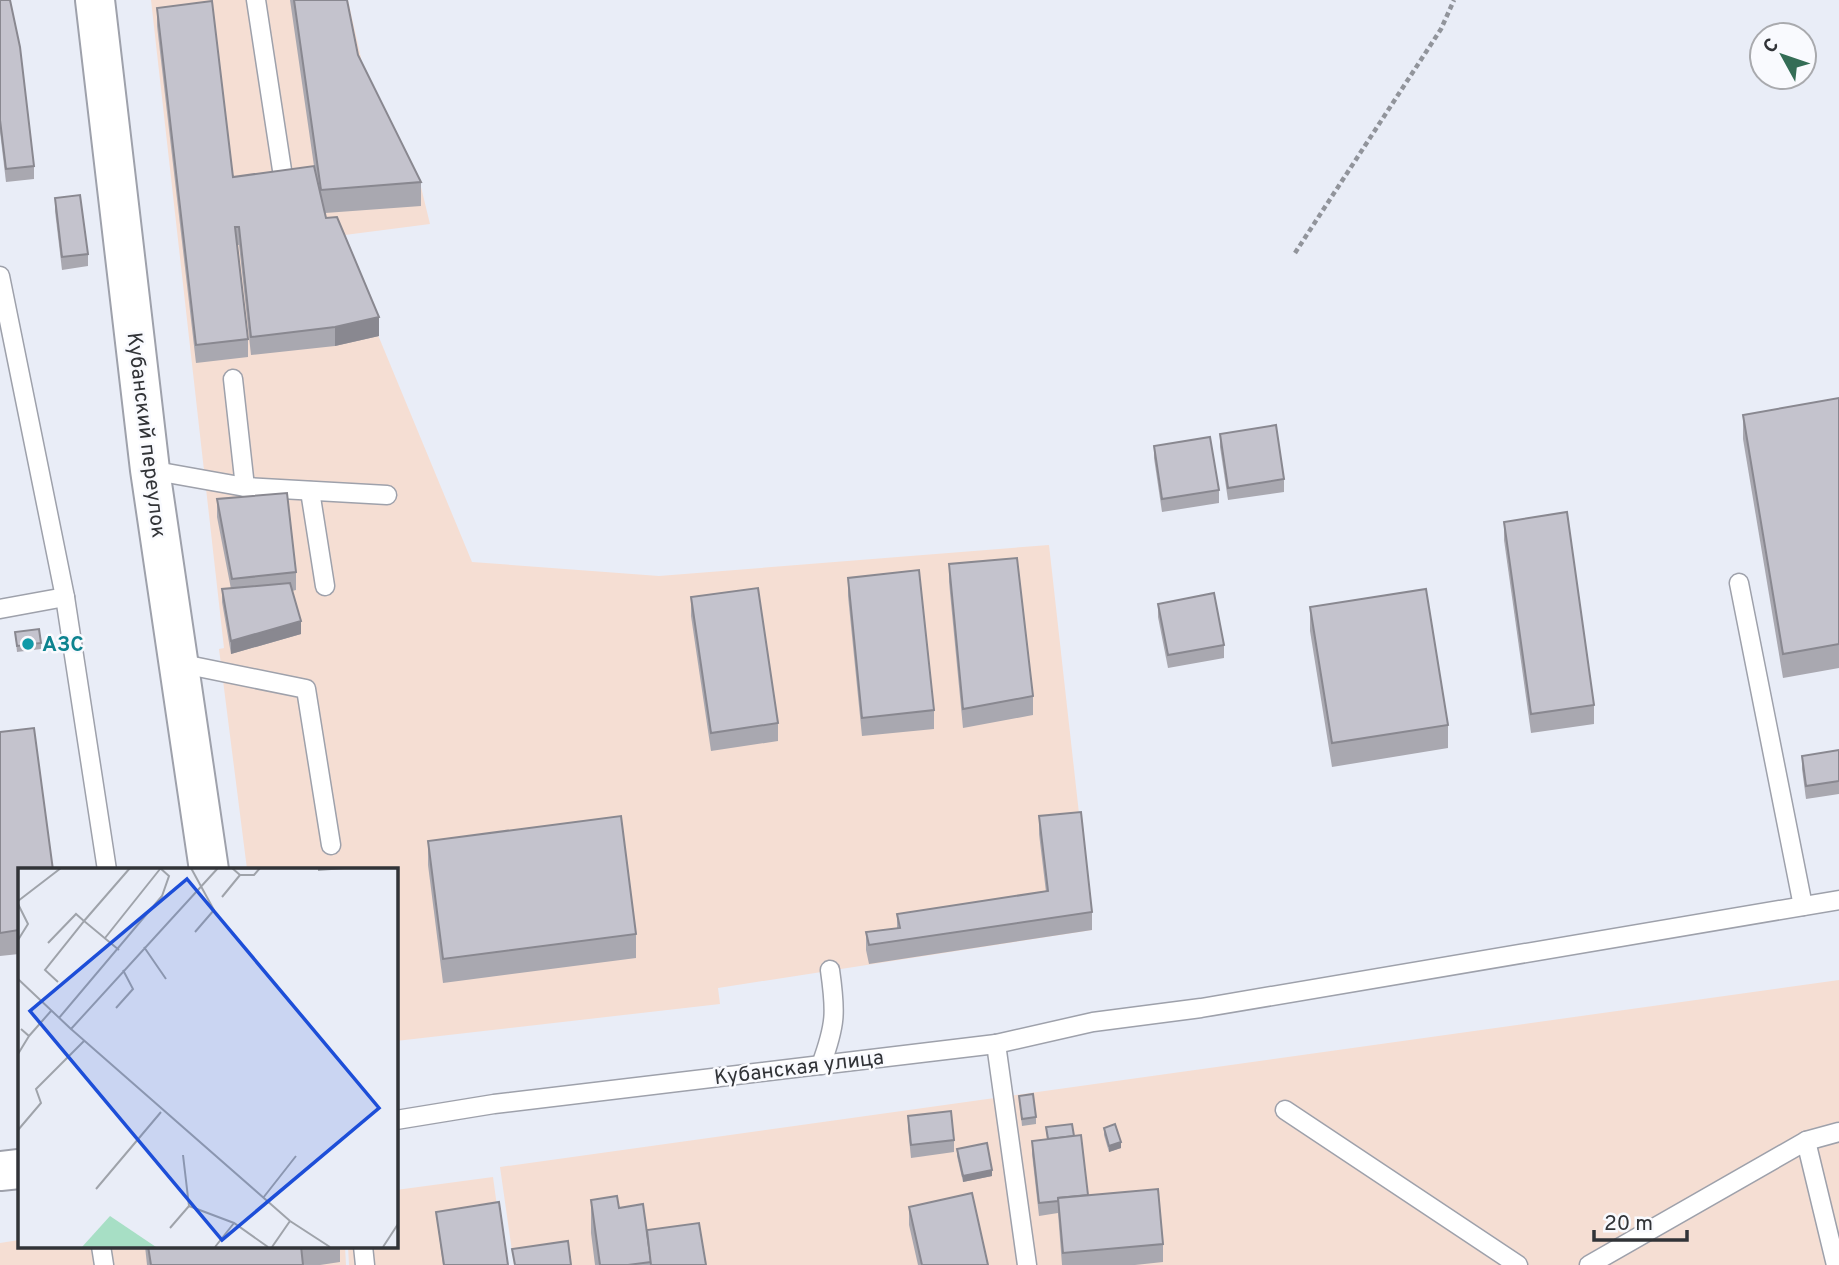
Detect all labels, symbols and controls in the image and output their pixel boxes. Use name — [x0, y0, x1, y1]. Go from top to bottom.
north arrow — [1748, 21, 1818, 91]
text: С — [1758, 34, 1785, 59]
street label: Кубанский переулок — [120, 331, 172, 540]
place label: АЗС — [42, 632, 84, 659]
marker: АЗС — [20, 636, 36, 652]
inset map — [18, 868, 397, 1248]
street label: Кубанская улица — [713, 1045, 886, 1092]
scale bar — [1594, 1198, 1687, 1242]
text: 20 m — [1604, 1211, 1653, 1238]

